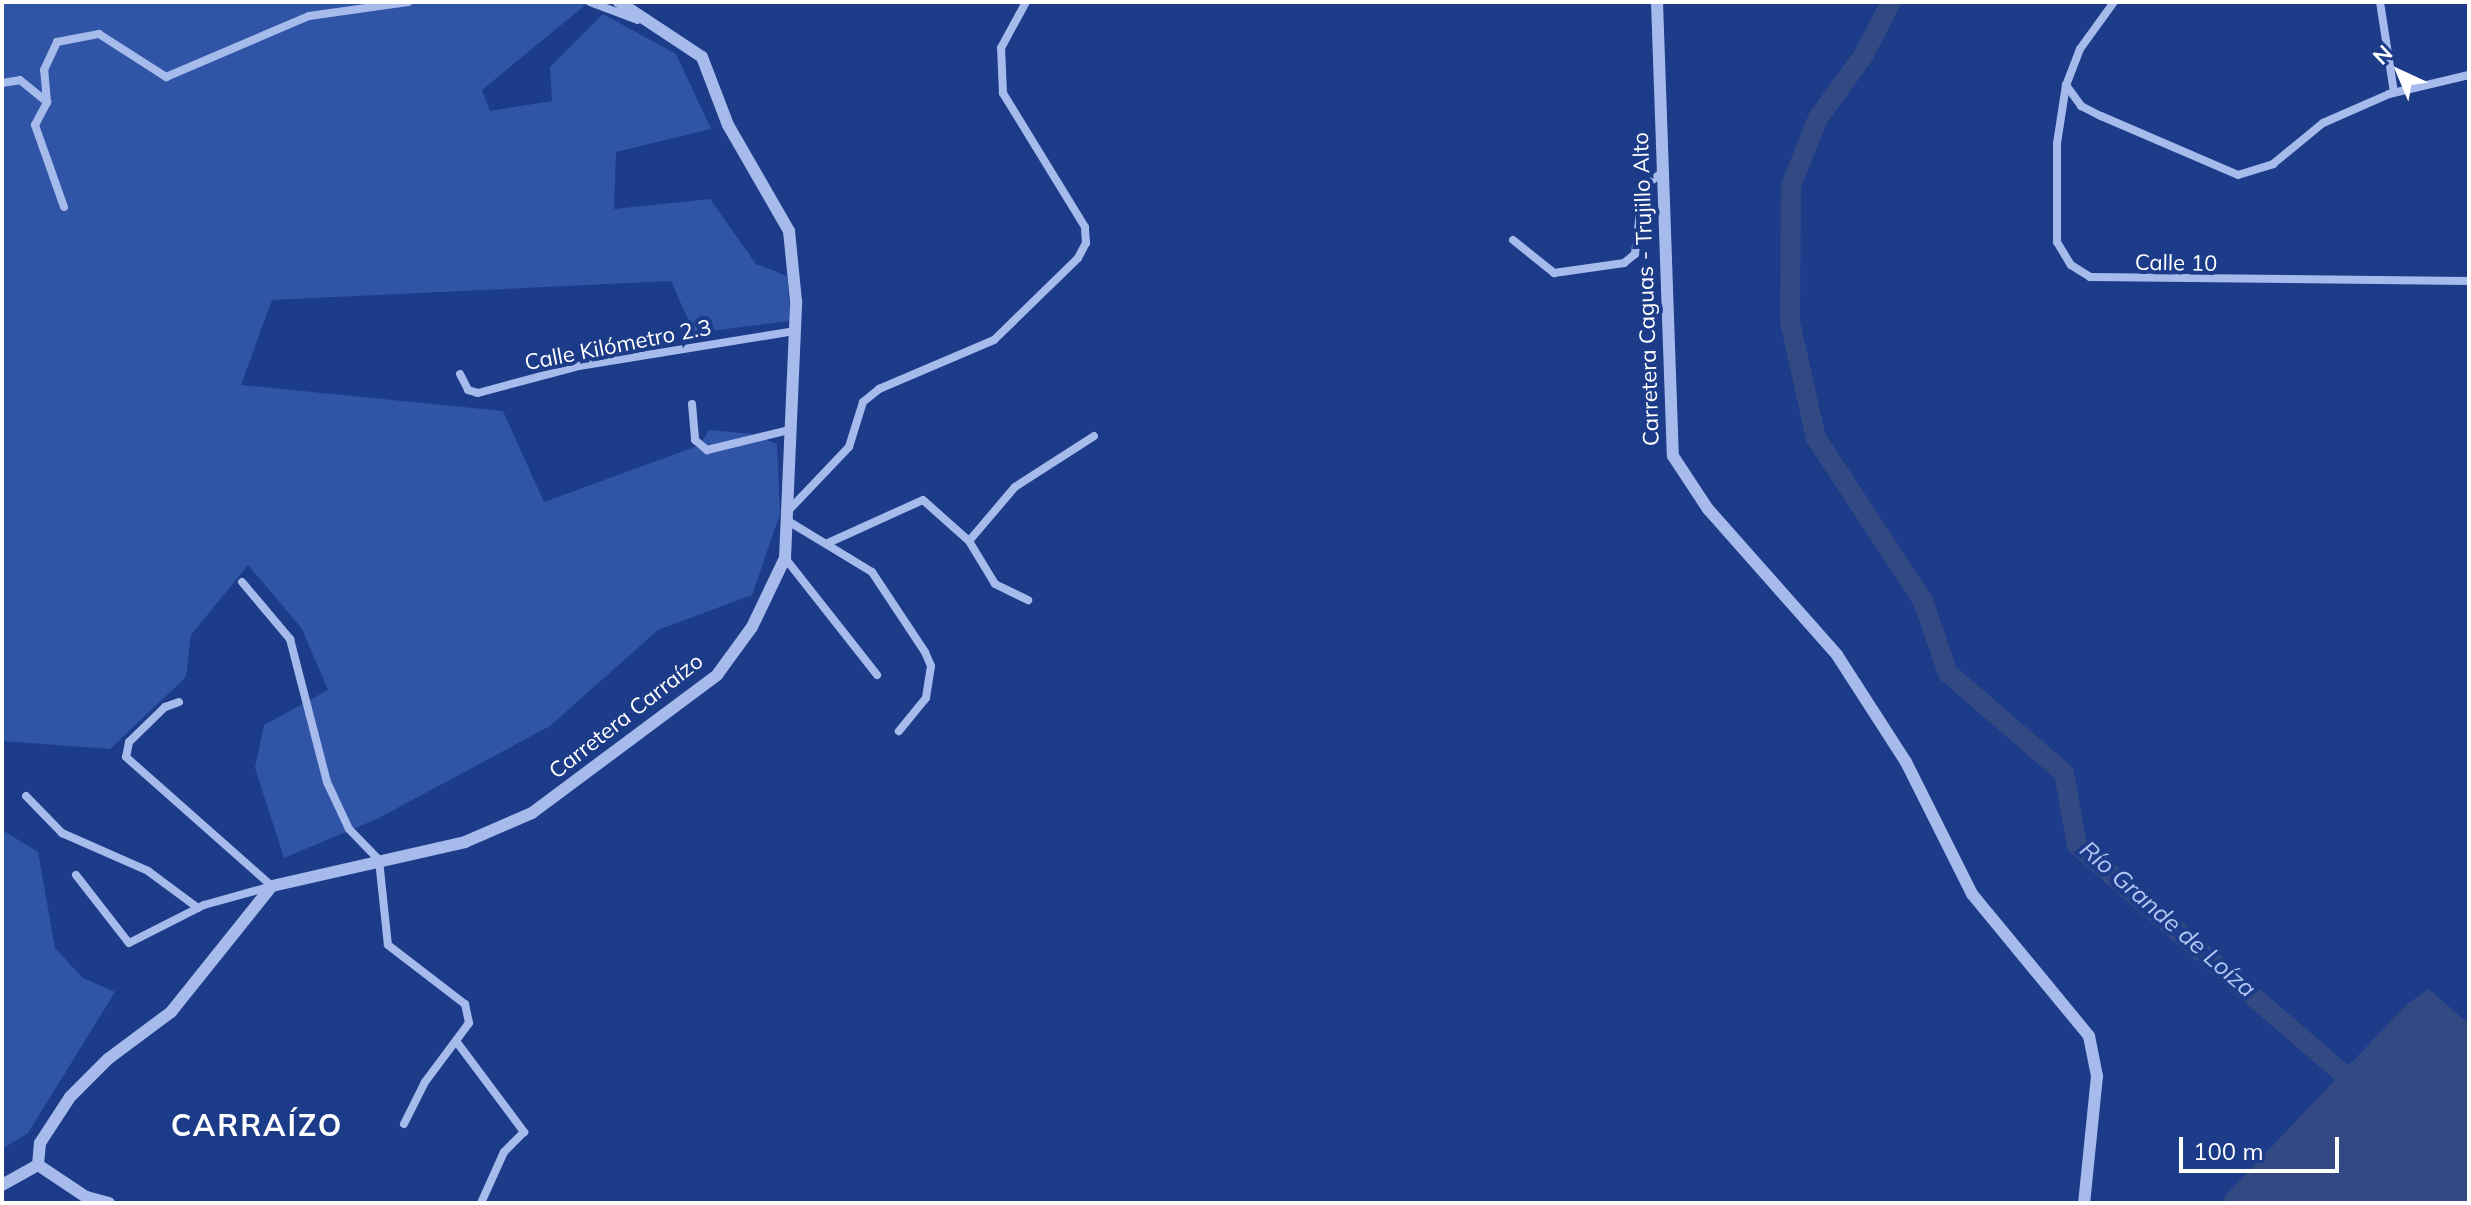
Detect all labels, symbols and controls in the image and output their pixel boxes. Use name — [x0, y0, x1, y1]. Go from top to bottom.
north arrow — [2359, 32, 2439, 112]
text: N — [2367, 39, 2398, 71]
street label: Carretera Caguas - Trujillo Alto — [1627, 132, 1665, 446]
street label: Calle 10 — [2135, 249, 2217, 277]
street label: Calle Kilómetro 2.3 — [522, 314, 714, 376]
street label: Carretera Carraízo — [544, 648, 708, 784]
water label: Río Grande de Loíza — [2074, 835, 2262, 1003]
district label: CARRAÍZO — [171, 1107, 343, 1143]
scale bar — [2183, 1121, 2343, 1171]
text: 100 m — [2193, 1136, 2264, 1166]

